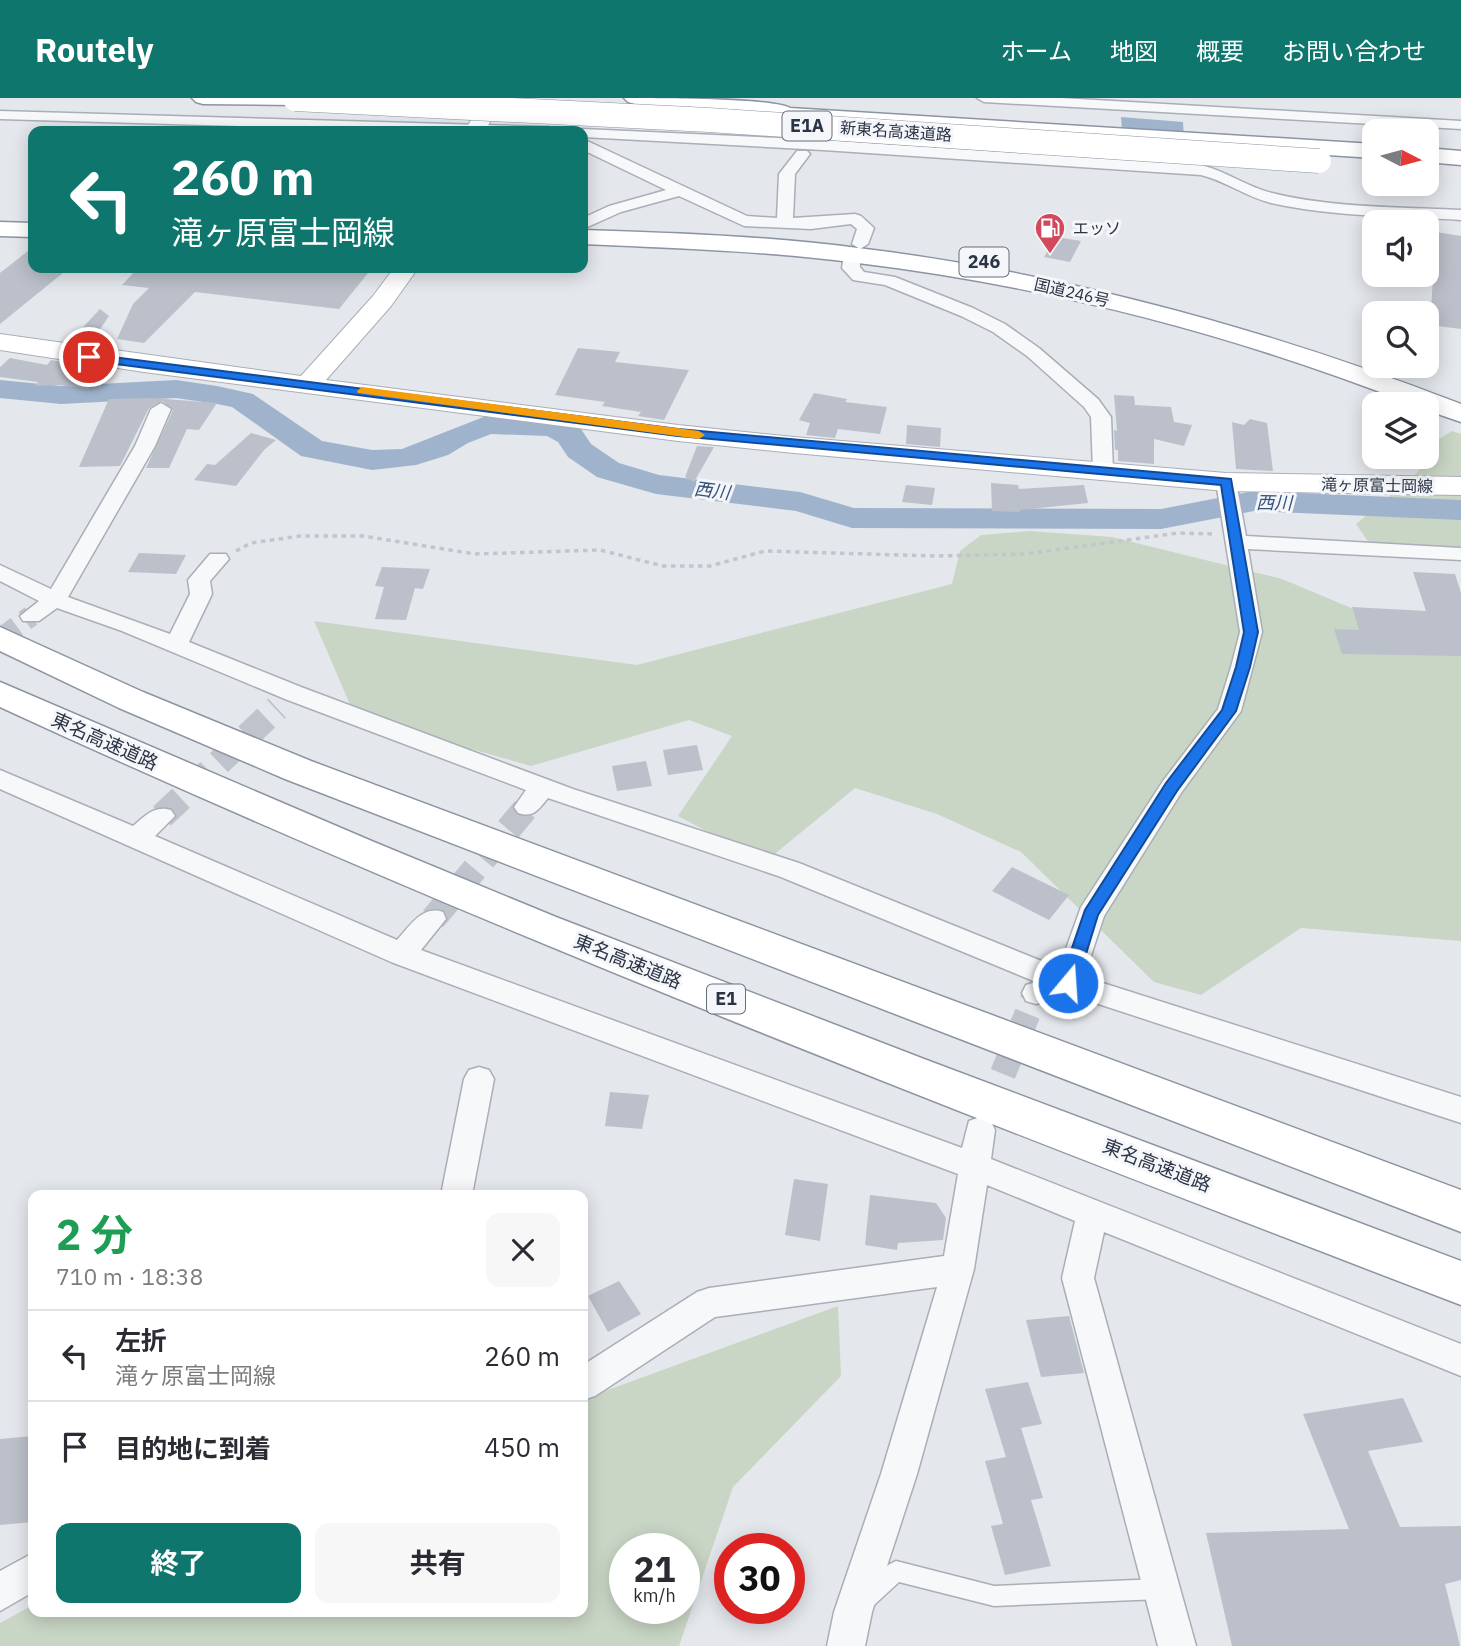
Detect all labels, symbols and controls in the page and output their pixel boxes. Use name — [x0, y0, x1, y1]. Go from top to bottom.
text: Routely — [35, 28, 154, 71]
text: ホーム — [1001, 35, 1072, 67]
text: 地図 — [1110, 35, 1158, 67]
text: 概要 — [1196, 35, 1244, 67]
text: お問い合わせ — [1282, 35, 1426, 67]
road number: E1A — [782, 111, 832, 140]
street label: 新東名高速道路 — [839, 117, 953, 145]
north arrow — [1362, 119, 1438, 196]
map controls — [1362, 119, 1439, 469]
text: 260 m — [171, 145, 315, 208]
icon: left — [56, 154, 147, 245]
button: sound — [1362, 210, 1439, 287]
text: 滝ヶ原富士岡線 — [171, 211, 395, 253]
fuel station icon: エッソ — [1033, 211, 1067, 255]
place label: エッソ — [1073, 218, 1121, 238]
road number: 246 — [960, 247, 1009, 276]
street label: 国道246号 — [1032, 274, 1112, 310]
button: search — [1362, 301, 1439, 378]
pin — [59, 327, 119, 387]
icon: arrive — [70, 338, 108, 376]
button: layers — [1362, 392, 1439, 469]
street label: 滝ヶ原富士岡線 — [1321, 474, 1433, 496]
water label: 西川 — [693, 477, 733, 504]
water label: 西川 — [1256, 491, 1294, 514]
street label: 東名高速道路 — [48, 707, 162, 775]
street label: 東名高速道路 — [571, 929, 685, 993]
position arrow — [1031, 946, 1105, 1020]
road number: E1 — [707, 985, 745, 1014]
street label: 東名高速道路 — [1099, 1133, 1215, 1197]
text: 2 分 — [56, 1207, 133, 1262]
button: close — [486, 1213, 560, 1287]
text: 710 m · 18:38 — [56, 1261, 203, 1291]
text: 左折 — [115, 1323, 167, 1357]
icon: left — [56, 1337, 94, 1375]
text: 260 m — [484, 1339, 560, 1373]
text: 滝ヶ原富士岡線 — [115, 1360, 276, 1390]
icon: arrive — [56, 1428, 94, 1466]
text: 450 m — [484, 1430, 560, 1464]
text: 目的地に到着 — [115, 1431, 271, 1465]
button: 終了 — [56, 1523, 301, 1603]
button: 共有 — [315, 1523, 560, 1603]
speed limit sign: 30 — [714, 1533, 805, 1624]
text: 21 — [633, 1546, 676, 1592]
text: km/h — [633, 1584, 676, 1607]

